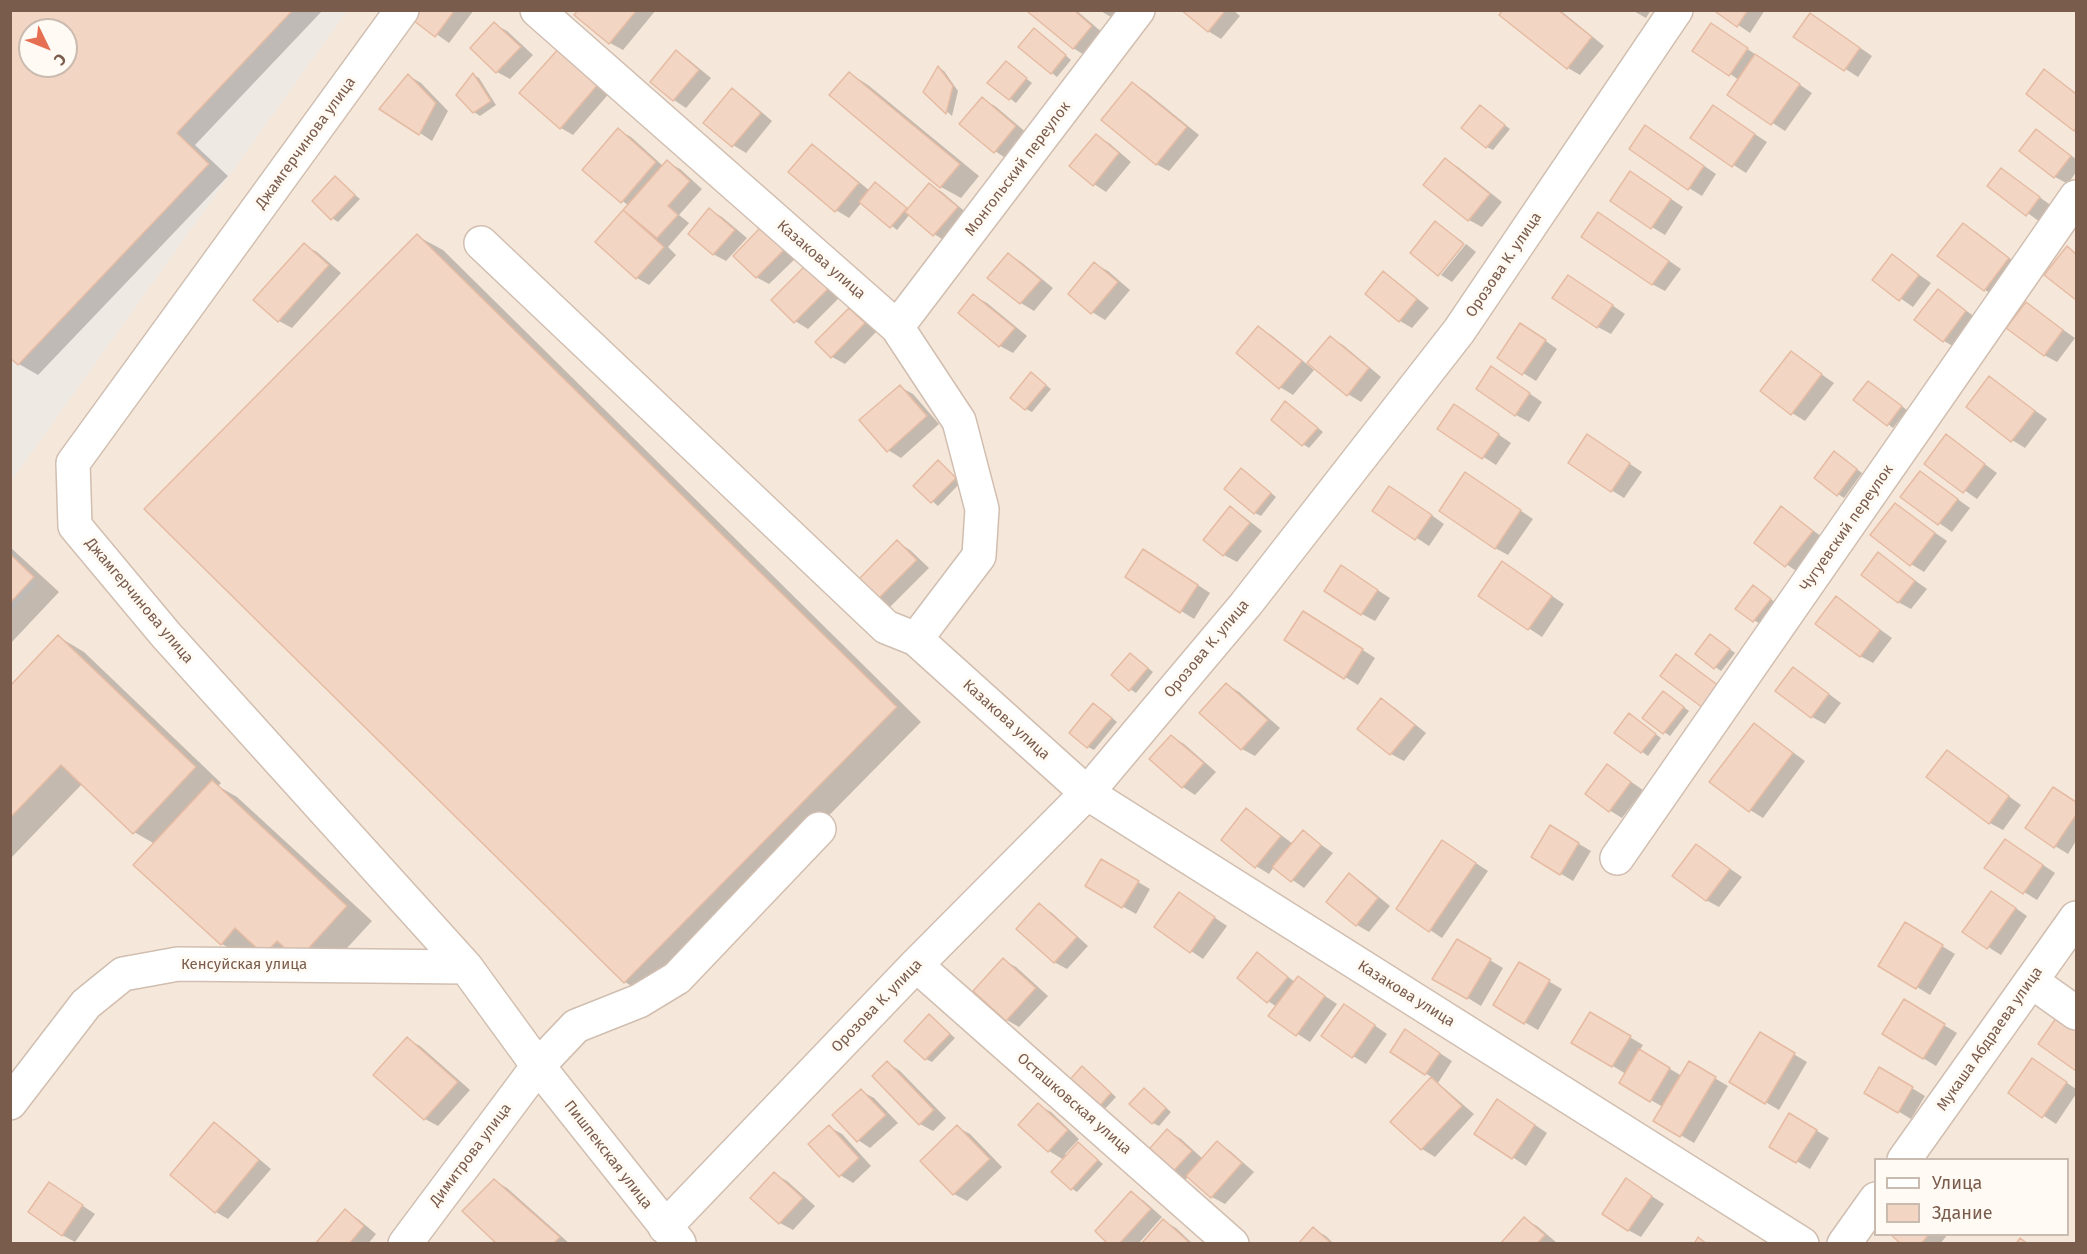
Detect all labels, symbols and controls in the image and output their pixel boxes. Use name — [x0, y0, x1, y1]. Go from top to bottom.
north arrow — [18, 18, 78, 78]
text: С — [50, 49, 70, 69]
street label: Джамгерчинова улица — [252, 74, 360, 212]
street label: Монгольский переулок — [962, 98, 1074, 240]
street label: Орозова К. улица — [1462, 209, 1546, 321]
street label: Казакова улица — [773, 217, 869, 303]
street label: Чугуевский переулок — [1797, 461, 1897, 595]
street label: Джамгерчинова улица — [81, 535, 197, 667]
street label: Орозова К. улица — [1161, 596, 1253, 702]
street label: Казакова улица — [959, 676, 1053, 764]
street label: Кенсуйская улица — [181, 956, 307, 974]
street label: Орозова К. улица — [828, 956, 926, 1056]
street label: Казакова улица — [1354, 957, 1458, 1031]
street label: Мукаша Абдраева улица — [1933, 964, 2047, 1114]
street label: Осташковская улица — [1013, 1049, 1135, 1159]
street label: Пишпекская улица — [560, 1097, 656, 1213]
street label: Димитрова улица — [427, 1100, 515, 1210]
legend — [1874, 1158, 2069, 1236]
text: Улица — [1932, 1172, 1982, 1194]
text: Здание — [1932, 1202, 1993, 1224]

